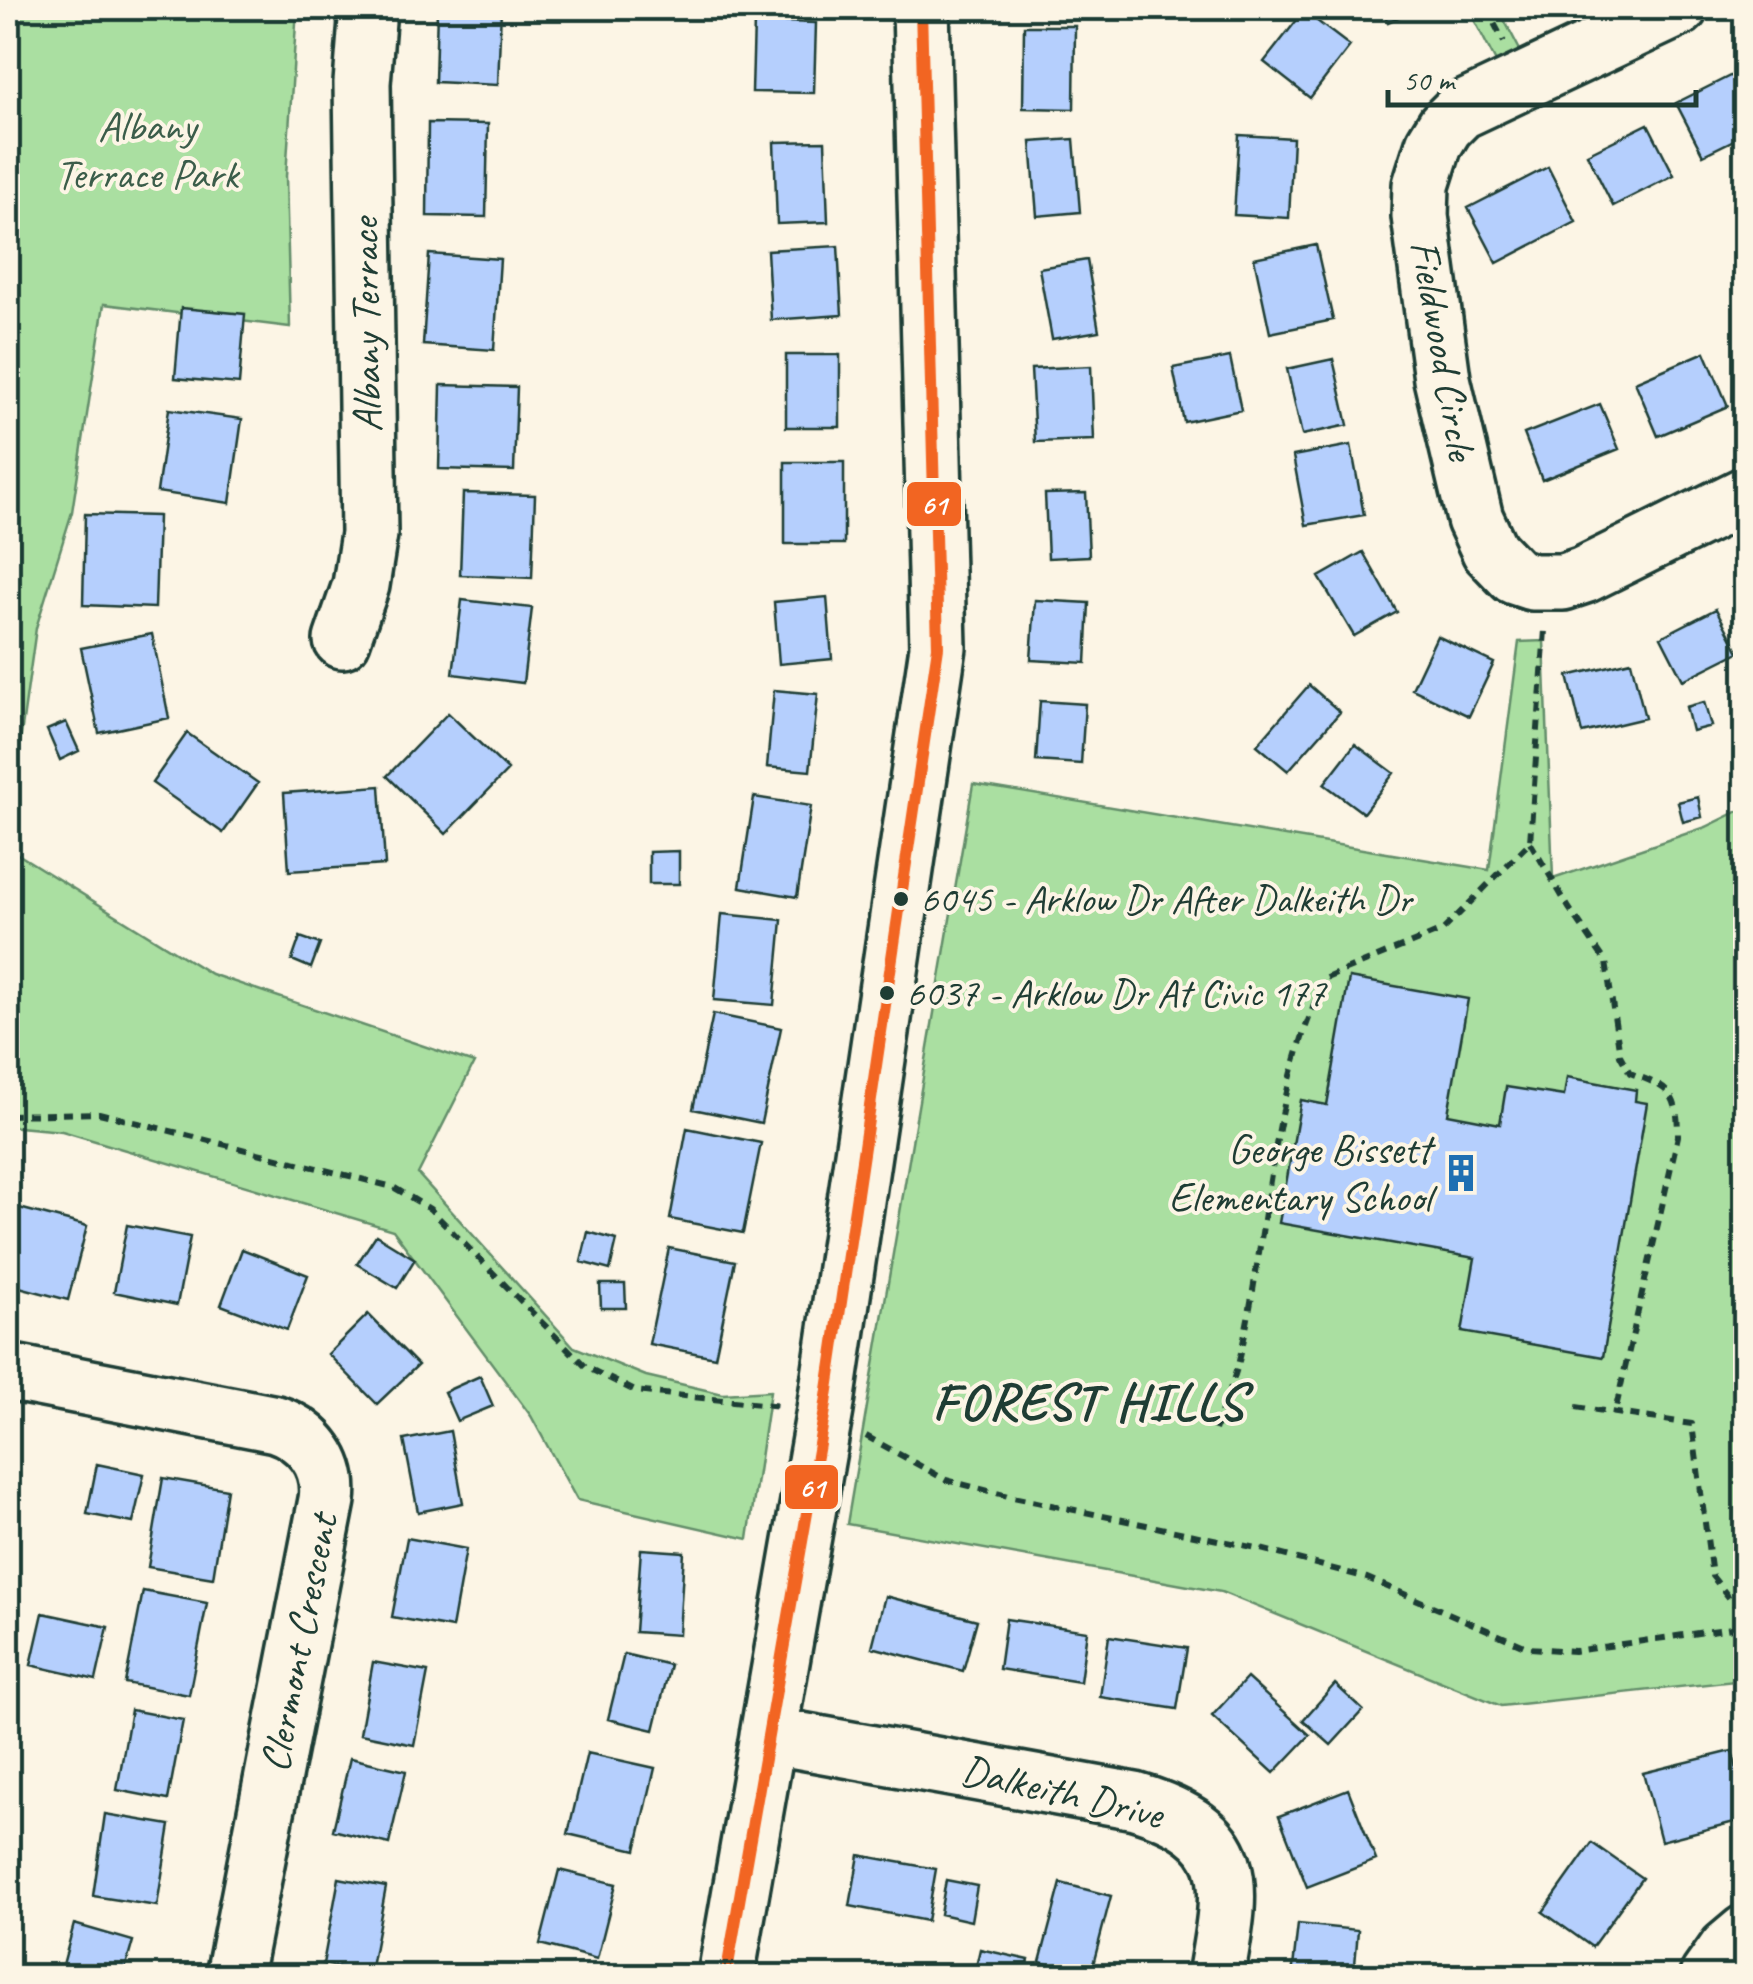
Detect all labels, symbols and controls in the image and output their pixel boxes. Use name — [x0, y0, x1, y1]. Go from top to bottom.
scale bar — [1388, 45, 1696, 107]
text: 50 m — [1403, 61, 1456, 99]
park label: Albany Terrace Park — [56, 100, 241, 201]
street label: Albany Terrace — [338, 214, 394, 433]
street label: Fieldwood Circle — [1398, 236, 1489, 466]
line badge: 61 — [905, 480, 963, 528]
text: 61 — [921, 487, 950, 522]
place label: 6045 - Arklow Dr After Dalkeith Dr — [920, 874, 1414, 924]
marker: 6045 - Arklow Dr After Dalkeith Dr — [891, 889, 911, 909]
place label: 6037 - Arklow Dr At Civic 177 — [906, 968, 1328, 1018]
marker: 6037 - Arklow Dr At Civic 177 — [877, 983, 897, 1003]
place label: George Bissett Elementary School — [1169, 1123, 1438, 1224]
building icon: George Bissett Elementary School — [1440, 1152, 1482, 1194]
district label: FOREST HILLS — [932, 1369, 1254, 1435]
line badge: 61 — [783, 1463, 840, 1511]
text: 61 — [799, 1470, 828, 1505]
street label: Clermont Crescent — [248, 1506, 351, 1776]
street label: Dalkeith Drive — [956, 1743, 1170, 1841]

